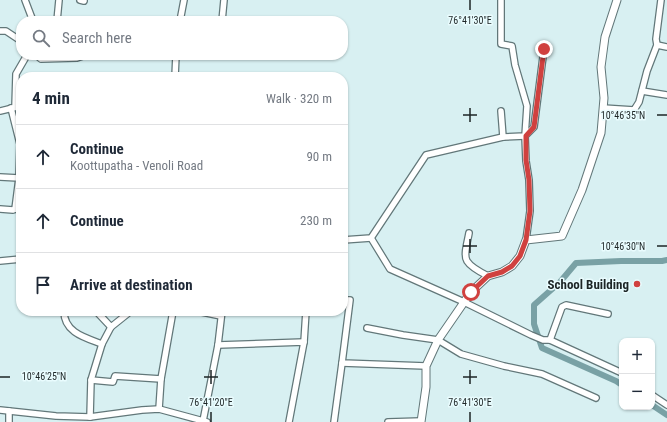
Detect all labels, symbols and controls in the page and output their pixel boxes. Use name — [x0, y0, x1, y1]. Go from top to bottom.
text: 76°41'30"E — [448, 15, 492, 26]
search box — [16, 16, 348, 60]
icon: search — [30, 27, 52, 49]
text: Search here — [62, 29, 132, 47]
route end — [535, 40, 553, 58]
text: 4 min — [32, 88, 70, 108]
text: Walk · 320 m — [266, 91, 332, 106]
text: 10°46'35"N — [601, 110, 645, 121]
text: Continue — [70, 140, 124, 158]
icon: ahead — [32, 146, 54, 168]
text: 90 m — [306, 149, 332, 164]
text: Koottupatha - Venoli Road — [70, 158, 203, 173]
icon: ahead — [32, 210, 54, 232]
text: Continue — [70, 212, 124, 230]
text: 230 m — [300, 213, 332, 228]
text: 10°46'30"N — [601, 241, 645, 252]
icon: arrive — [32, 274, 54, 296]
text: Arrive at destination — [70, 276, 193, 294]
place label: School Building — [548, 277, 629, 292]
marker: School Building — [632, 279, 642, 289]
route start — [462, 283, 480, 301]
map controls — [619, 338, 655, 410]
button: + — [619, 338, 655, 374]
text: 10°46'25"N — [22, 371, 66, 382]
button: − — [619, 374, 655, 410]
text: 76°41'20"E — [189, 397, 233, 408]
text: 76°41'30"E — [448, 397, 492, 408]

